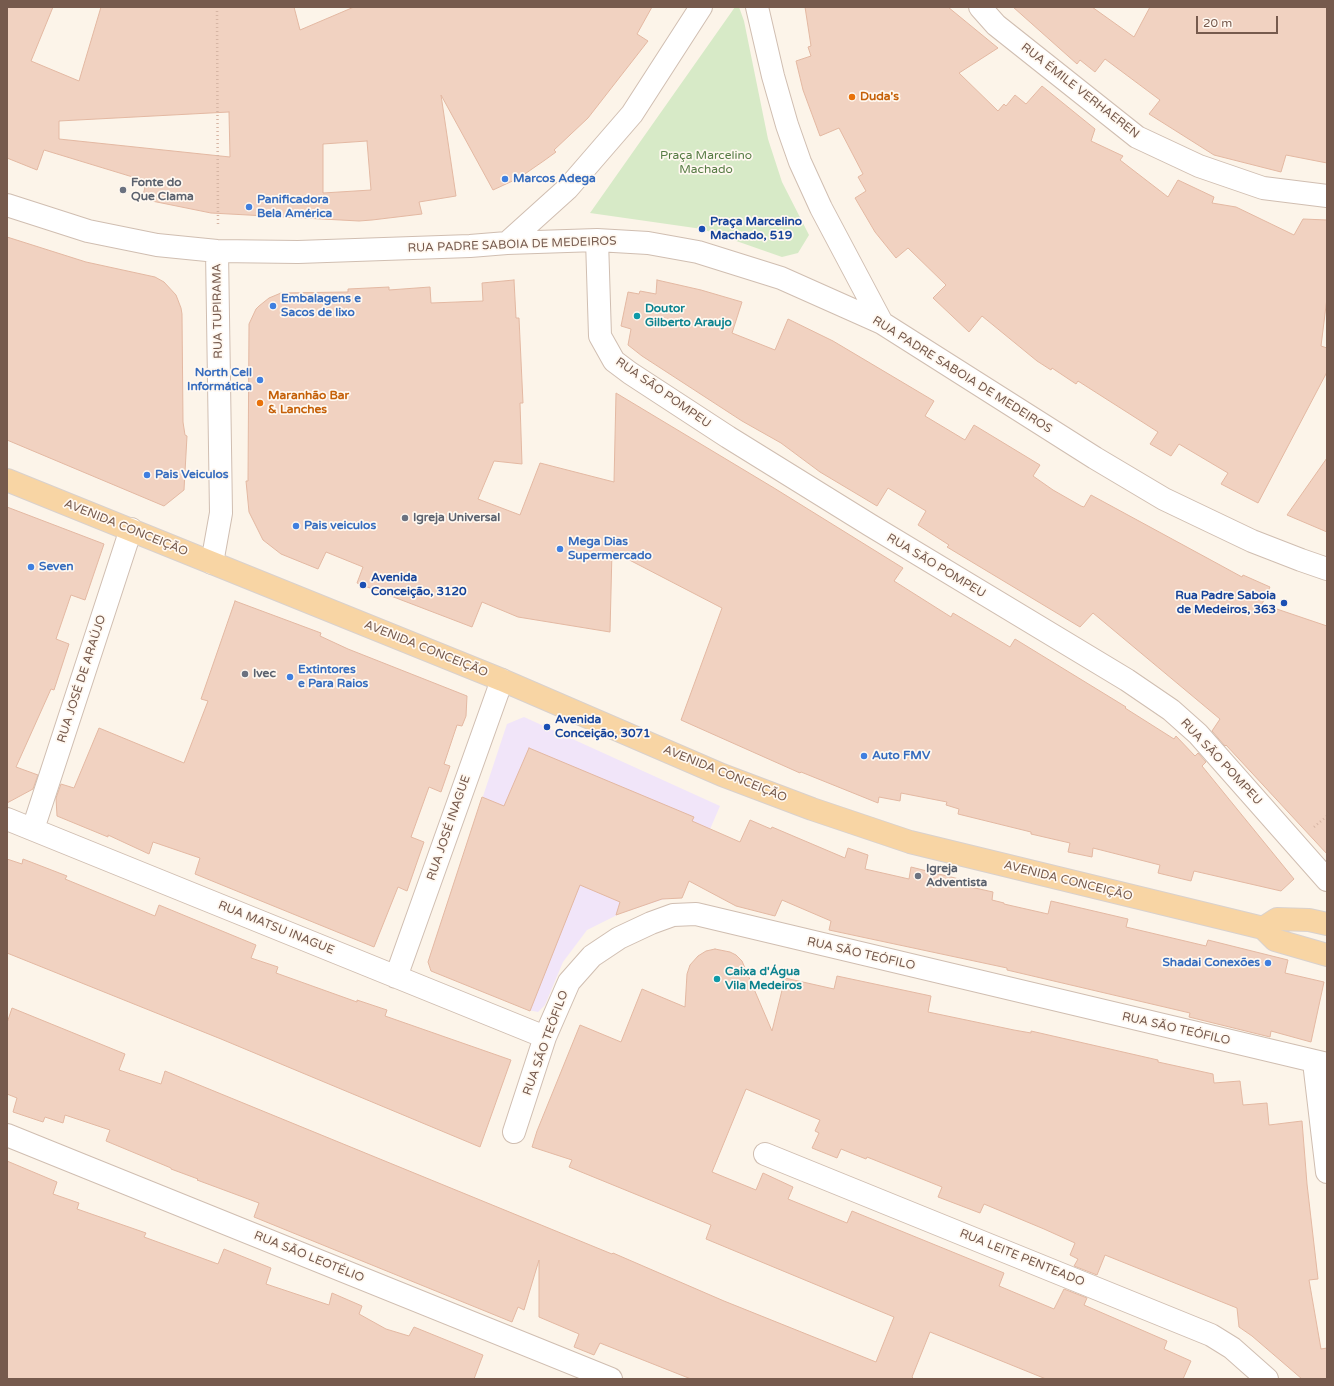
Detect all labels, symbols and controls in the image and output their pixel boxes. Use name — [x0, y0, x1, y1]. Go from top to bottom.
scale bar — [1198, 8, 1280, 34]
text: 20 m — [1203, 16, 1232, 30]
street label: RUA ÉMILE VERHAEREN — [1018, 40, 1142, 142]
place label: Duda's — [860, 90, 899, 104]
marker: Duda's — [847, 92, 857, 102]
park label: Praça Marcelino Machado — [660, 149, 752, 177]
place label: Marcos Adega — [513, 172, 596, 186]
marker: Marcos Adega — [500, 174, 510, 184]
place label: Fonte do Que Clama — [131, 176, 194, 204]
marker: Fonte do Que Clama — [118, 185, 128, 195]
place label: Panificadora Bela América — [257, 193, 332, 221]
marker: Panificadora Bela América — [244, 202, 254, 212]
place label: Praça Marcelino Machado, 519 — [710, 215, 802, 243]
marker: Praça Marcelino Machado, 519 — [697, 224, 707, 234]
street label: RUA PADRE SABOIA DE MEDEIROS — [407, 234, 617, 256]
street label: RUA TUPIRAMA — [210, 263, 226, 359]
place label: Embalagens e Sacos de lixo — [281, 292, 361, 320]
marker: Embalagens e Sacos de lixo — [268, 301, 278, 311]
place label: Doutor Gilberto Araujo — [645, 302, 732, 330]
marker: Doutor Gilberto Araujo — [632, 311, 642, 321]
street label: RUA PADRE SABOIA DE MEDEIROS — [870, 314, 1054, 436]
street label: RUA SÃO POMPEU — [613, 355, 713, 431]
place label: North Cell Informática — [187, 366, 252, 394]
marker: North Cell Informática — [255, 375, 265, 385]
place label: Maranhão Bar & Lanches — [268, 389, 349, 417]
marker: Maranhão Bar & Lanches — [255, 398, 265, 408]
place label: Pais Veiculos — [155, 468, 229, 482]
marker: Pais Veiculos — [142, 470, 152, 480]
street label: AVENIDA CONCEIÇÃO — [62, 497, 190, 559]
place label: Igreja Universal — [413, 511, 500, 525]
marker: Igreja Universal — [400, 513, 410, 523]
place label: Pais veiculos — [304, 519, 376, 533]
marker: Pais veiculos — [291, 521, 301, 531]
street label: RUA SÃO POMPEU — [884, 531, 988, 601]
place label: Mega Dias Supermercado — [568, 535, 652, 563]
marker: Mega Dias Supermercado — [555, 544, 565, 554]
place label: Seven — [39, 560, 73, 574]
marker: Seven — [26, 562, 36, 572]
place label: Avenida Conceição, 3120 — [371, 571, 467, 599]
marker: Avenida Conceição, 3120 — [358, 580, 368, 590]
place label: Rua Padre Saboia de Medeiros, 363 — [1175, 589, 1276, 617]
marker: Rua Padre Saboia de Medeiros, 363 — [1279, 598, 1289, 608]
street label: RUA JOSÉ DE ARAÚJO — [55, 613, 109, 745]
street label: AVENIDA CONCEIÇÃO — [362, 618, 490, 680]
place label: Extintores e Para Raios — [298, 663, 368, 691]
place label: Ivec — [253, 667, 276, 681]
marker: Ivec — [240, 669, 250, 679]
marker: Extintores e Para Raios — [285, 672, 295, 682]
place label: Avenida Conceição, 3071 — [555, 713, 651, 741]
street label: RUA SÃO POMPEU — [1177, 716, 1265, 808]
marker: Avenida Conceição, 3071 — [542, 722, 552, 732]
street label: AVENIDA CONCEIÇÃO — [661, 743, 789, 805]
place label: Auto FMV — [872, 749, 930, 763]
marker: Auto FMV — [859, 751, 869, 761]
street label: RUA JOSÉ INAGUE — [424, 773, 474, 883]
street label: AVENIDA CONCEIÇÃO — [1002, 858, 1134, 904]
place label: Igreja Adventista — [926, 862, 987, 890]
marker: Igreja Adventista — [913, 871, 923, 881]
street label: RUA MATSU INAGUE — [216, 898, 336, 958]
street label: RUA SÃO TEÓFILO — [806, 935, 916, 973]
place label: Shadai Conexões — [1163, 956, 1260, 970]
marker: Shadai Conexões — [1263, 958, 1273, 968]
place label: Caixa d'Água Vila Medeiros — [725, 965, 802, 993]
marker: Caixa d'Água Vila Medeiros — [712, 974, 722, 984]
street label: RUA SÃO TEÓFILO — [520, 989, 572, 1097]
street label: RUA SÃO TEÓFILO — [1121, 1010, 1231, 1048]
street label: RUA LEITE PENTEADO — [957, 1226, 1087, 1290]
street label: RUA SÃO LEOTÉLIO — [252, 1228, 366, 1286]

